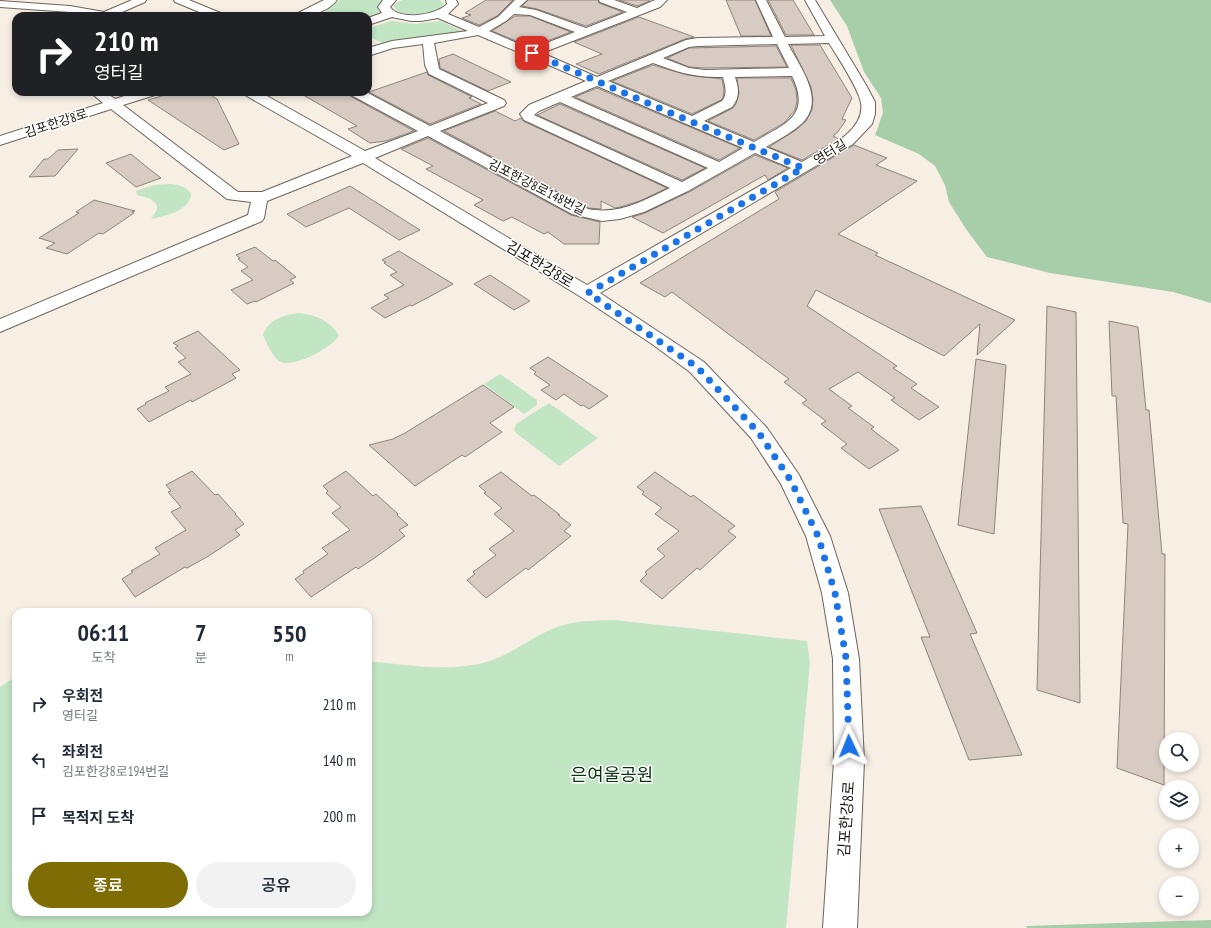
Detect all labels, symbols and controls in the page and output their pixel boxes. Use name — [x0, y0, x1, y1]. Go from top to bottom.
text: 210 m — [94, 22, 158, 59]
icon: right — [28, 28, 80, 80]
pin — [515, 36, 549, 70]
icon: arrive — [521, 42, 543, 64]
text: 영터길 — [94, 61, 144, 84]
street label: 김포한강8로 — [22, 105, 90, 141]
street label: 영터길 — [810, 135, 850, 169]
street label: 김포한강8로148번길 — [485, 155, 589, 219]
street label: 김포한강8로 — [503, 236, 577, 292]
text: 06:11 — [77, 617, 129, 648]
text: 7 — [195, 617, 206, 648]
text: 550 — [272, 618, 307, 649]
text: m — [285, 648, 294, 665]
text: 도착 — [91, 649, 115, 666]
text: 분 — [195, 649, 207, 666]
text: 우회전 — [62, 686, 103, 705]
icon: right — [28, 693, 50, 715]
text: 210 m — [323, 695, 356, 714]
text: 영터길 — [62, 707, 98, 724]
position arrow — [828, 725, 870, 767]
map controls — [1159, 732, 1199, 916]
button: search — [1159, 732, 1199, 772]
text: 좌회전 — [62, 742, 103, 761]
icon: left — [28, 749, 50, 771]
text: 140 m — [323, 751, 356, 770]
text: 김포한강8로194번길 — [62, 763, 169, 780]
park label: 은여울공원 — [571, 763, 653, 786]
button: layers — [1159, 780, 1199, 820]
street label: 김포한강8로 — [834, 781, 858, 857]
icon: arrive — [28, 805, 50, 827]
text: 200 m — [323, 807, 356, 826]
text: 목적지 도착 — [62, 808, 134, 827]
button: + — [1159, 828, 1199, 868]
button: 종료 — [28, 862, 188, 908]
button: 공유 — [196, 862, 356, 908]
button: − — [1159, 876, 1199, 916]

